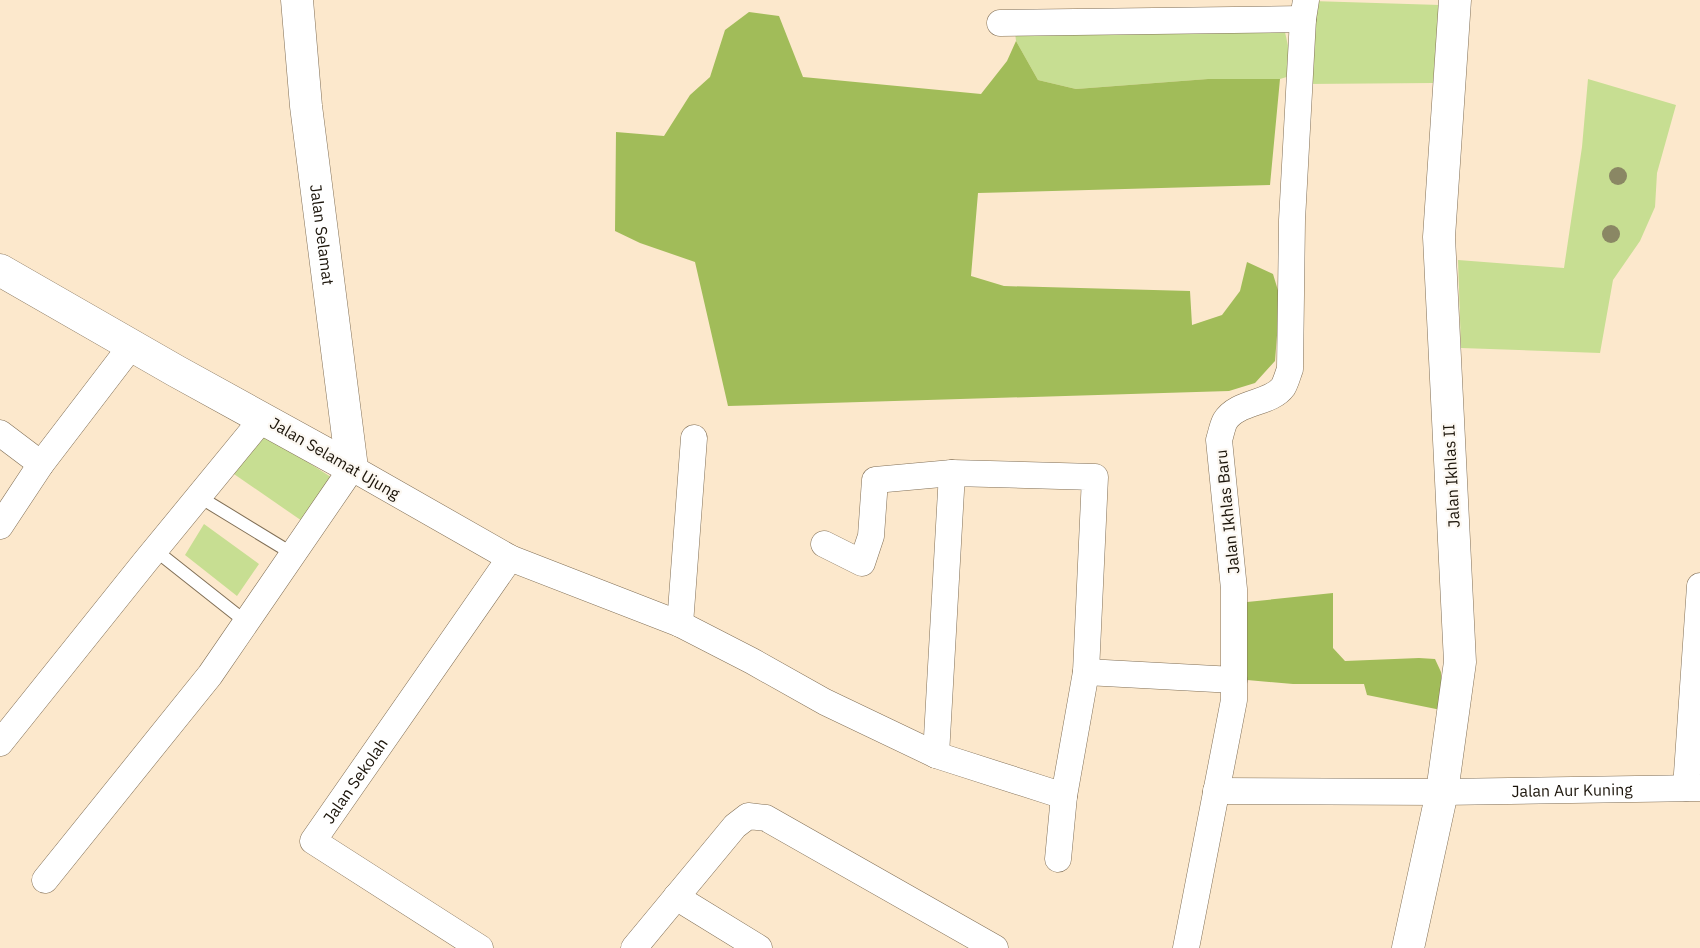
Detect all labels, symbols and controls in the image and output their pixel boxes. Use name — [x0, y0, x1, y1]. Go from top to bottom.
street label: Jalan Selamat — [306, 183, 339, 286]
street label: Jalan Selamat Ujung — [266, 413, 404, 504]
street label: Jalan Ikhlas II — [1438, 424, 1464, 528]
street label: Jalan Ikhlas Baru — [1211, 449, 1243, 575]
street label: Jalan Sekolah — [318, 734, 392, 827]
street label: Jalan Aur Kuning — [1511, 779, 1633, 801]

